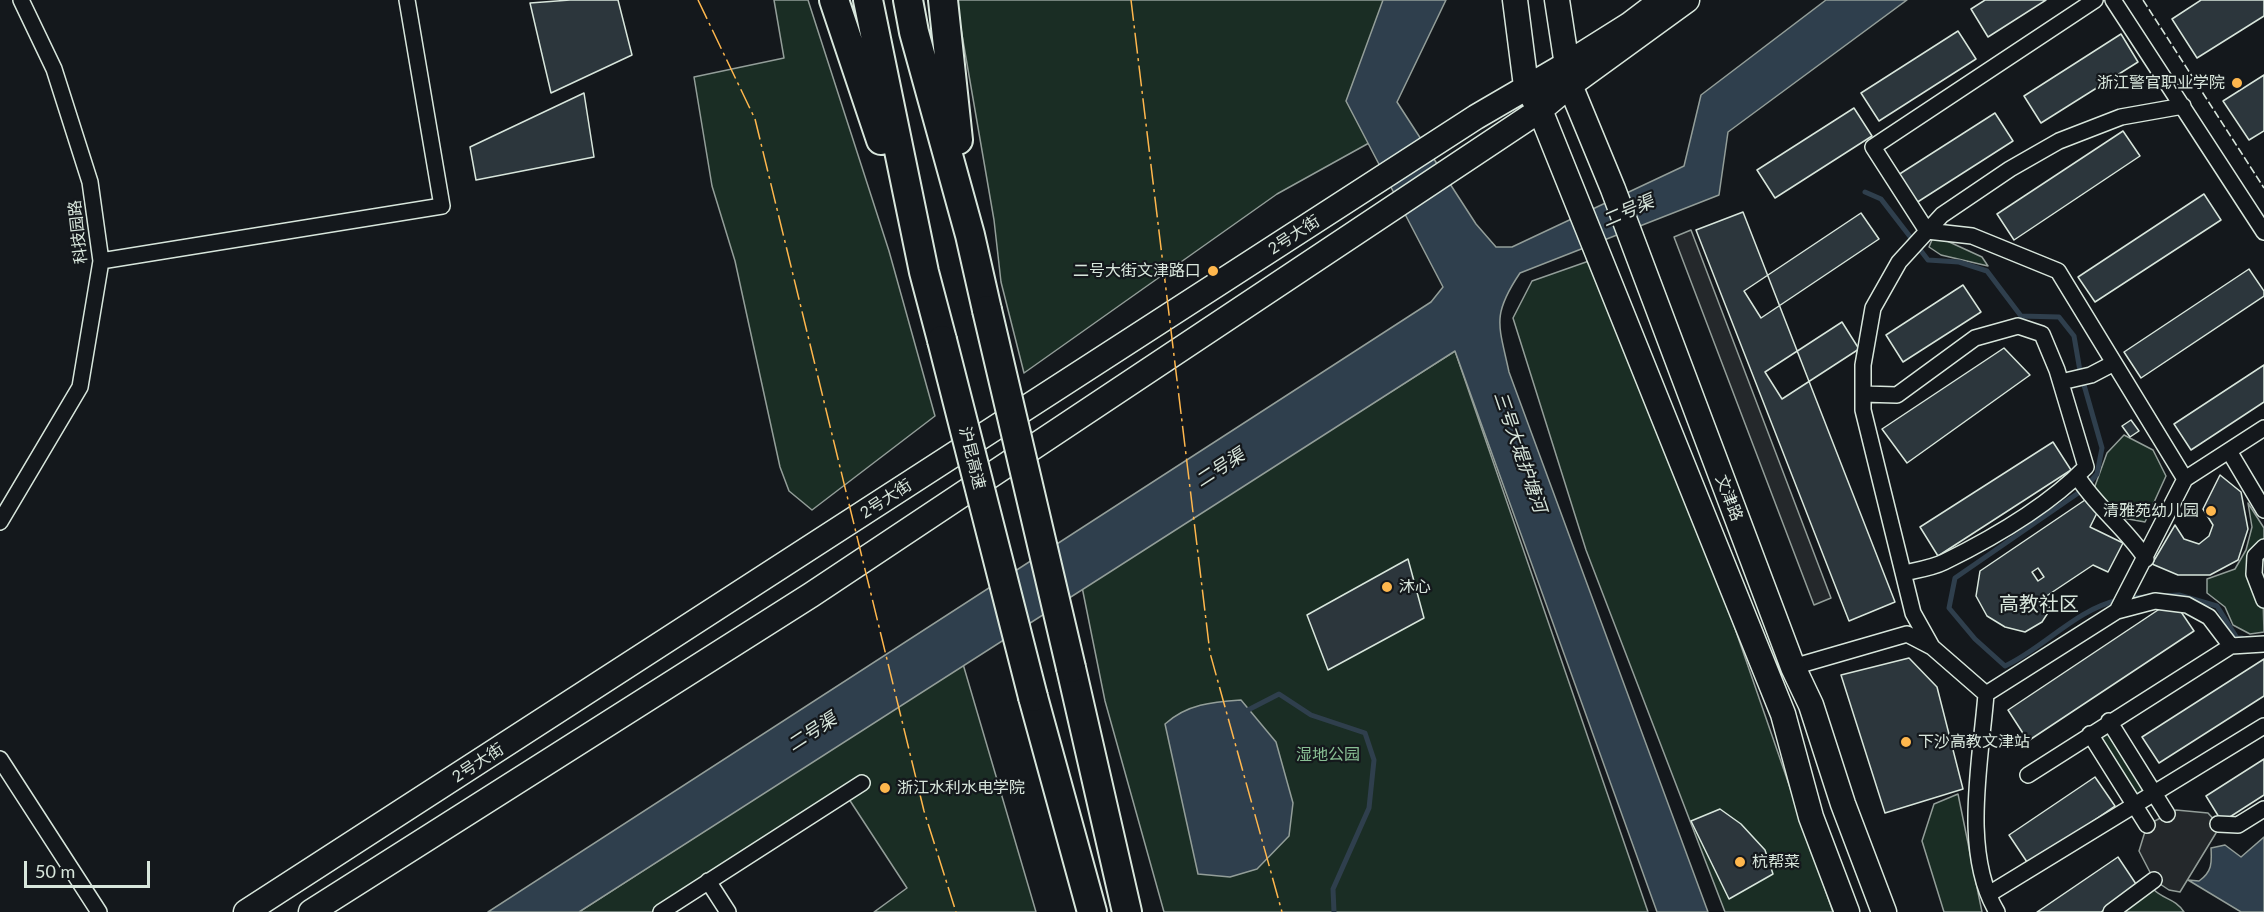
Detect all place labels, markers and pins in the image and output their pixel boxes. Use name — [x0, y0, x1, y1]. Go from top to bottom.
place label: 浙江警官职业学院 — [2097, 73, 2225, 93]
marker: 浙江警官职业学院 — [2230, 76, 2244, 90]
place label: 二号大街文津路口 — [1073, 261, 1201, 281]
marker: 二号大街文津路口 — [1206, 264, 1220, 278]
place label: 清雅苑幼儿园 — [2103, 501, 2199, 521]
marker: 清雅苑幼儿园 — [2204, 504, 2218, 518]
place label: 沐心 — [1399, 577, 1431, 597]
marker: 沐心 — [1380, 580, 1394, 594]
place label: 下沙高教文津站 — [1918, 732, 2030, 752]
marker: 下沙高教文津站 — [1899, 735, 1913, 749]
place label: 浙江水利水电学院 — [897, 778, 1025, 798]
marker: 浙江水利水电学院 — [878, 781, 892, 795]
place label: 杭帮菜 — [1752, 852, 1800, 872]
marker: 杭帮菜 — [1733, 855, 1747, 869]

